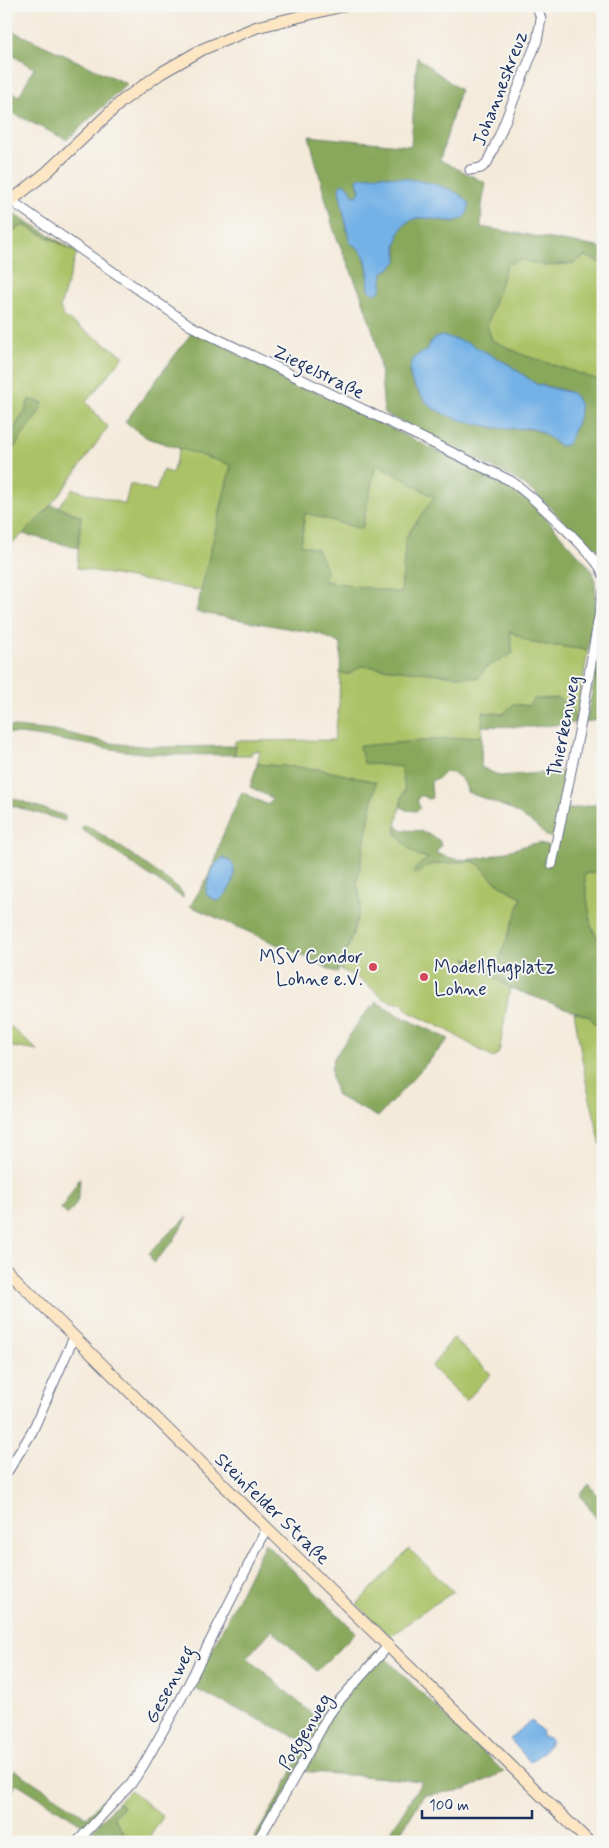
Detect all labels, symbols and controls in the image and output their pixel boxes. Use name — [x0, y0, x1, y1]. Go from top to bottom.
street label: Johanneskreuz — [467, 27, 534, 150]
street label: Ziegelstraße — [267, 339, 369, 408]
street label: Thierkenweg — [542, 673, 588, 779]
place label: MSV Condor Lohne e.V. — [259, 945, 363, 992]
place label: Modellflugplatz Lohne — [434, 955, 555, 1002]
marker: MSV Condor Lohne e.V. — [367, 961, 379, 973]
marker: Modellflugplatz Lohne — [418, 971, 430, 983]
street label: Steinfelder Straße — [209, 1448, 335, 1570]
street label: Gesenweg — [139, 1641, 204, 1729]
street label: Poggenweg — [273, 1689, 340, 1776]
scale bar — [422, 1788, 532, 1820]
text: 100 m — [429, 1796, 469, 1816]

